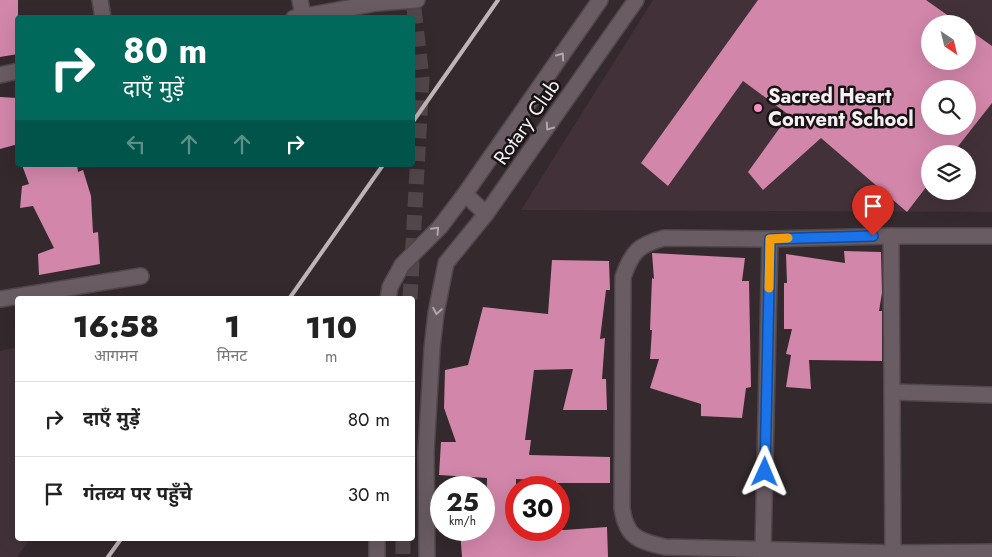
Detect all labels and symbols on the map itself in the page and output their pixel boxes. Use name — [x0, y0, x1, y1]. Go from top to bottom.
north arrow — [921, 15, 976, 70]
one-way arrow — [555, 52, 564, 62]
street label: Rotary Club — [487, 73, 567, 171]
place label: Sacred Heart Convent School — [768, 82, 914, 134]
marker: Sacred Heart Convent School — [752, 102, 764, 114]
one-way arrow — [546, 121, 555, 130]
pin — [852, 185, 894, 236]
one-way arrow — [430, 227, 439, 236]
one-way arrow — [432, 306, 443, 315]
position arrow — [738, 445, 790, 497]
speed limit sign: 30 — [505, 476, 570, 541]

